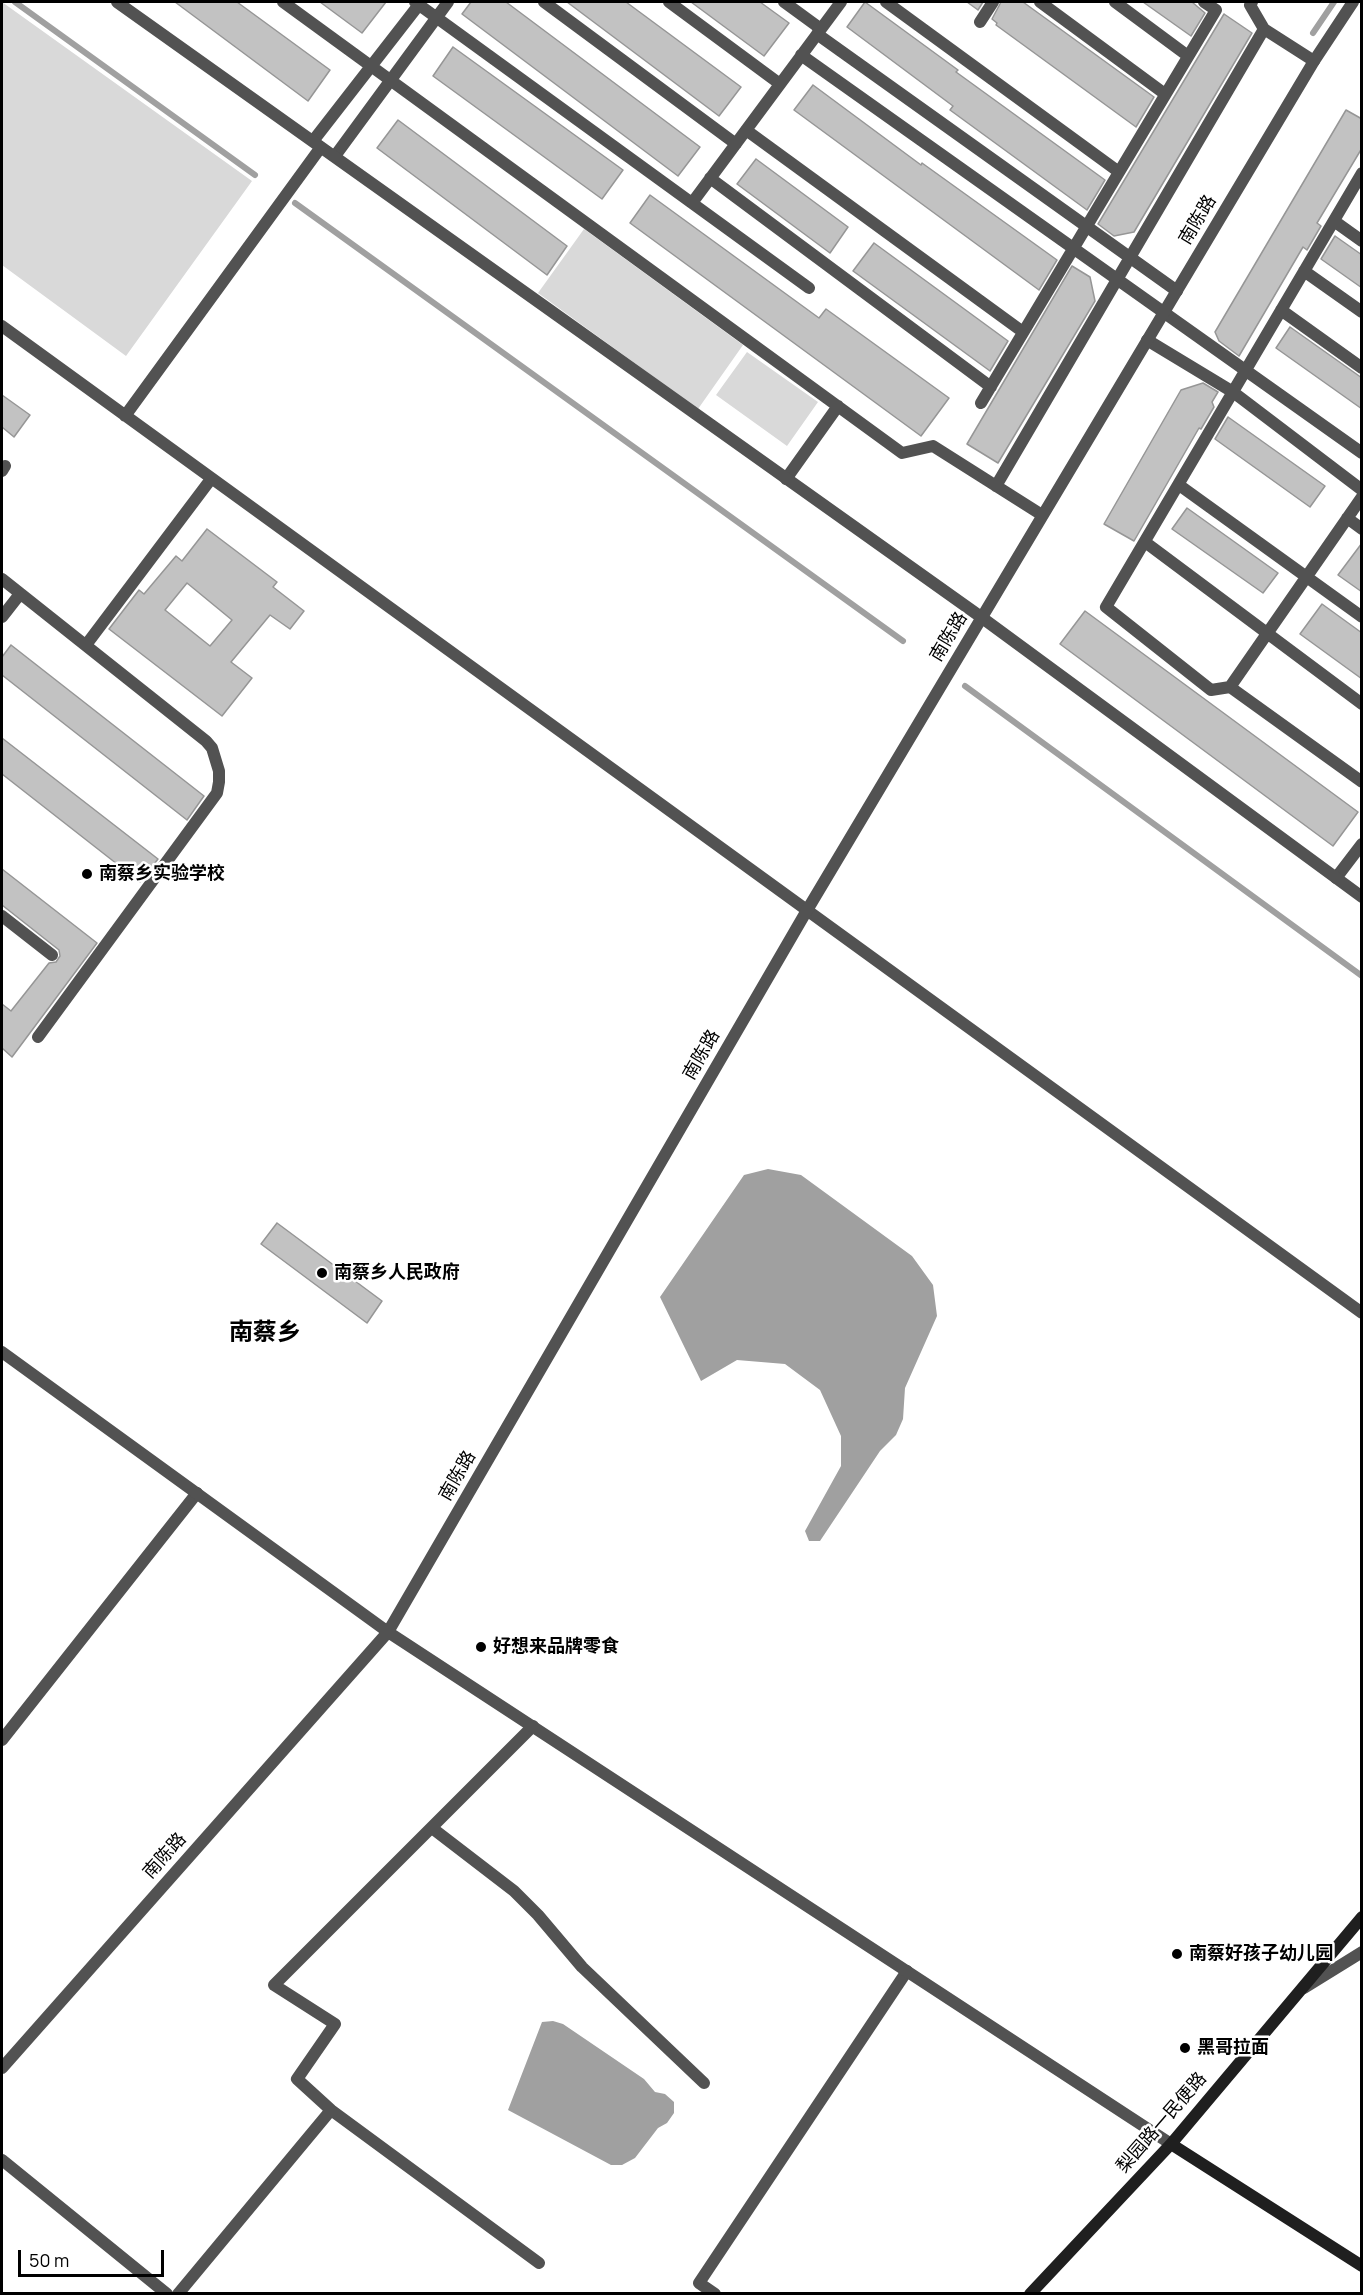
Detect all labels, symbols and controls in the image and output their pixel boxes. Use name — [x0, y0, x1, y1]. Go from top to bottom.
street label: 南陈路 — [1175, 191, 1221, 249]
street label: 南陈路 — [926, 608, 972, 666]
place label: 南蔡乡实验学校 — [99, 863, 225, 885]
marker: 南蔡乡实验学校 — [80, 867, 94, 881]
street label: 南陈路 — [679, 1026, 725, 1084]
place label: 南蔡乡人民政府 — [334, 1262, 460, 1284]
marker: 南蔡乡人民政府 — [315, 1266, 329, 1280]
district label: 南蔡乡 — [229, 1319, 301, 1347]
street label: 南陈路 — [435, 1447, 481, 1505]
place label: 好想来品牌零食 — [493, 1636, 619, 1658]
marker: 好想来品牌零食 — [474, 1640, 488, 1654]
street label: 南陈路 — [139, 1829, 191, 1883]
place label: 南蔡好孩子幼儿园 — [1189, 1943, 1333, 1965]
marker: 南蔡好孩子幼儿园 — [1170, 1947, 1184, 1961]
place label: 黑哥拉面 — [1197, 2037, 1269, 2059]
marker: 黑哥拉面 — [1178, 2041, 1192, 2055]
street label: 梨园路一民便路 — [1113, 2068, 1211, 2178]
scale bar — [21, 2238, 166, 2276]
text: 50 m — [29, 2248, 69, 2272]

